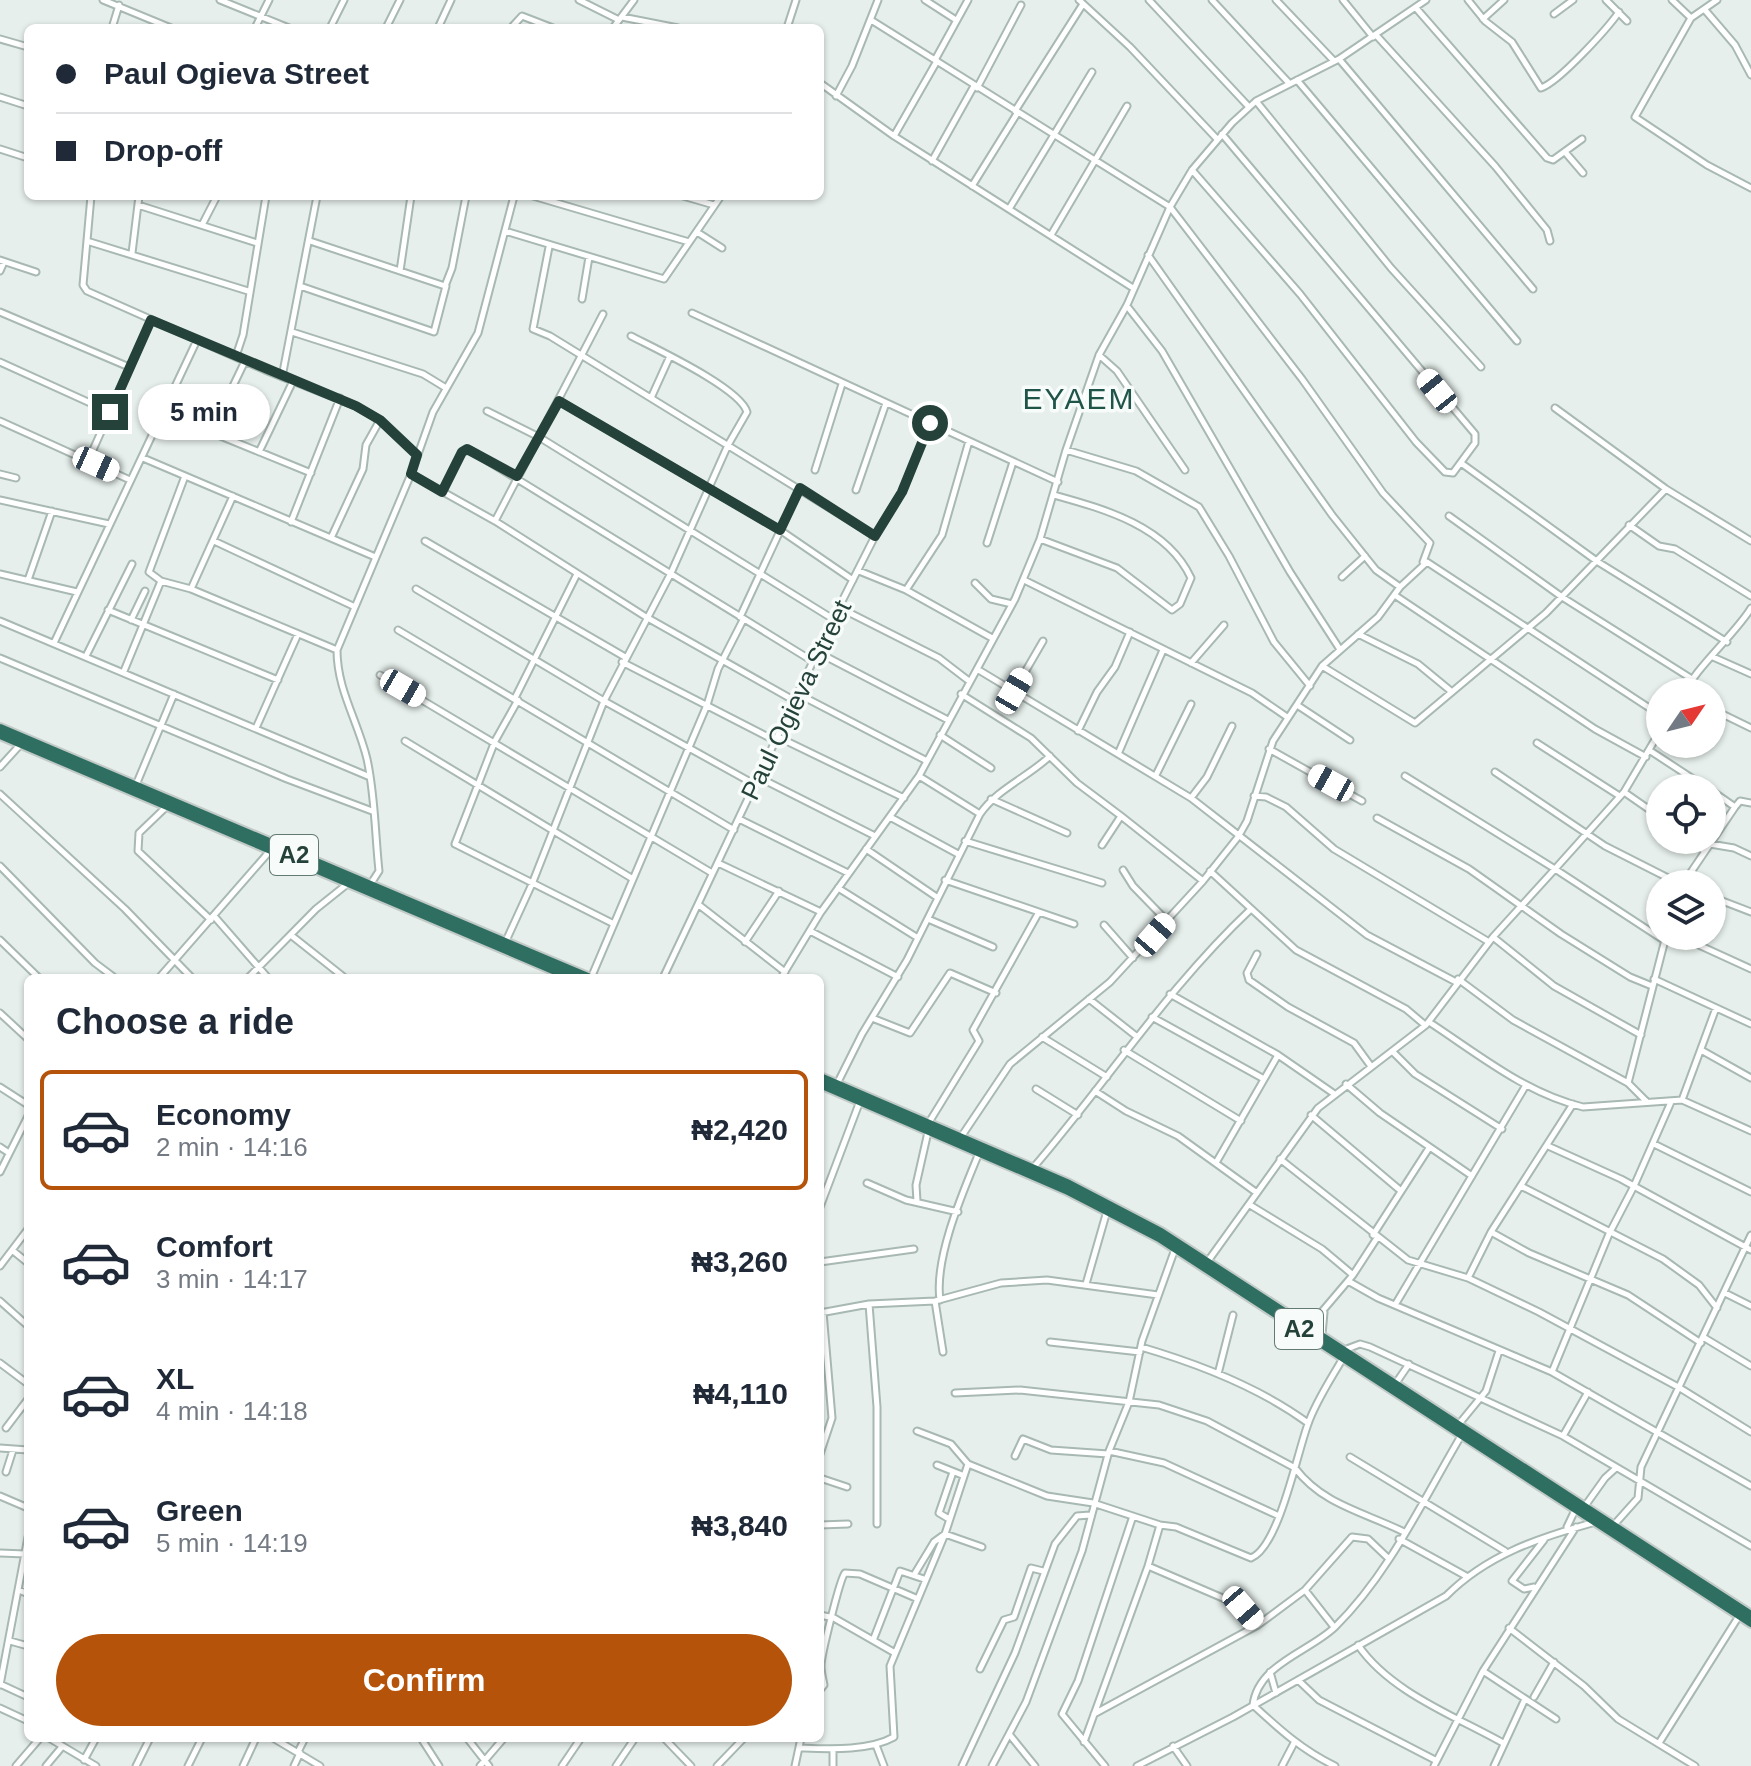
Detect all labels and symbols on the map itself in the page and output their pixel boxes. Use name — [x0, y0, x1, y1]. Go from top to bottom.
car — [1413, 365, 1461, 417]
district label: EYAEM — [1023, 382, 1135, 415]
callout: 5 min — [138, 384, 270, 440]
route end — [92, 394, 128, 430]
route start — [912, 405, 948, 441]
car — [69, 443, 123, 485]
street label: Paul Ogieva Street — [735, 595, 858, 805]
car — [992, 664, 1036, 718]
car — [376, 666, 430, 710]
north arrow — [1646, 678, 1726, 758]
car — [1304, 761, 1358, 805]
road number: A2 — [270, 835, 318, 875]
car — [1130, 909, 1180, 961]
road number: A2 — [1275, 1309, 1323, 1349]
car — [1218, 1582, 1268, 1634]

